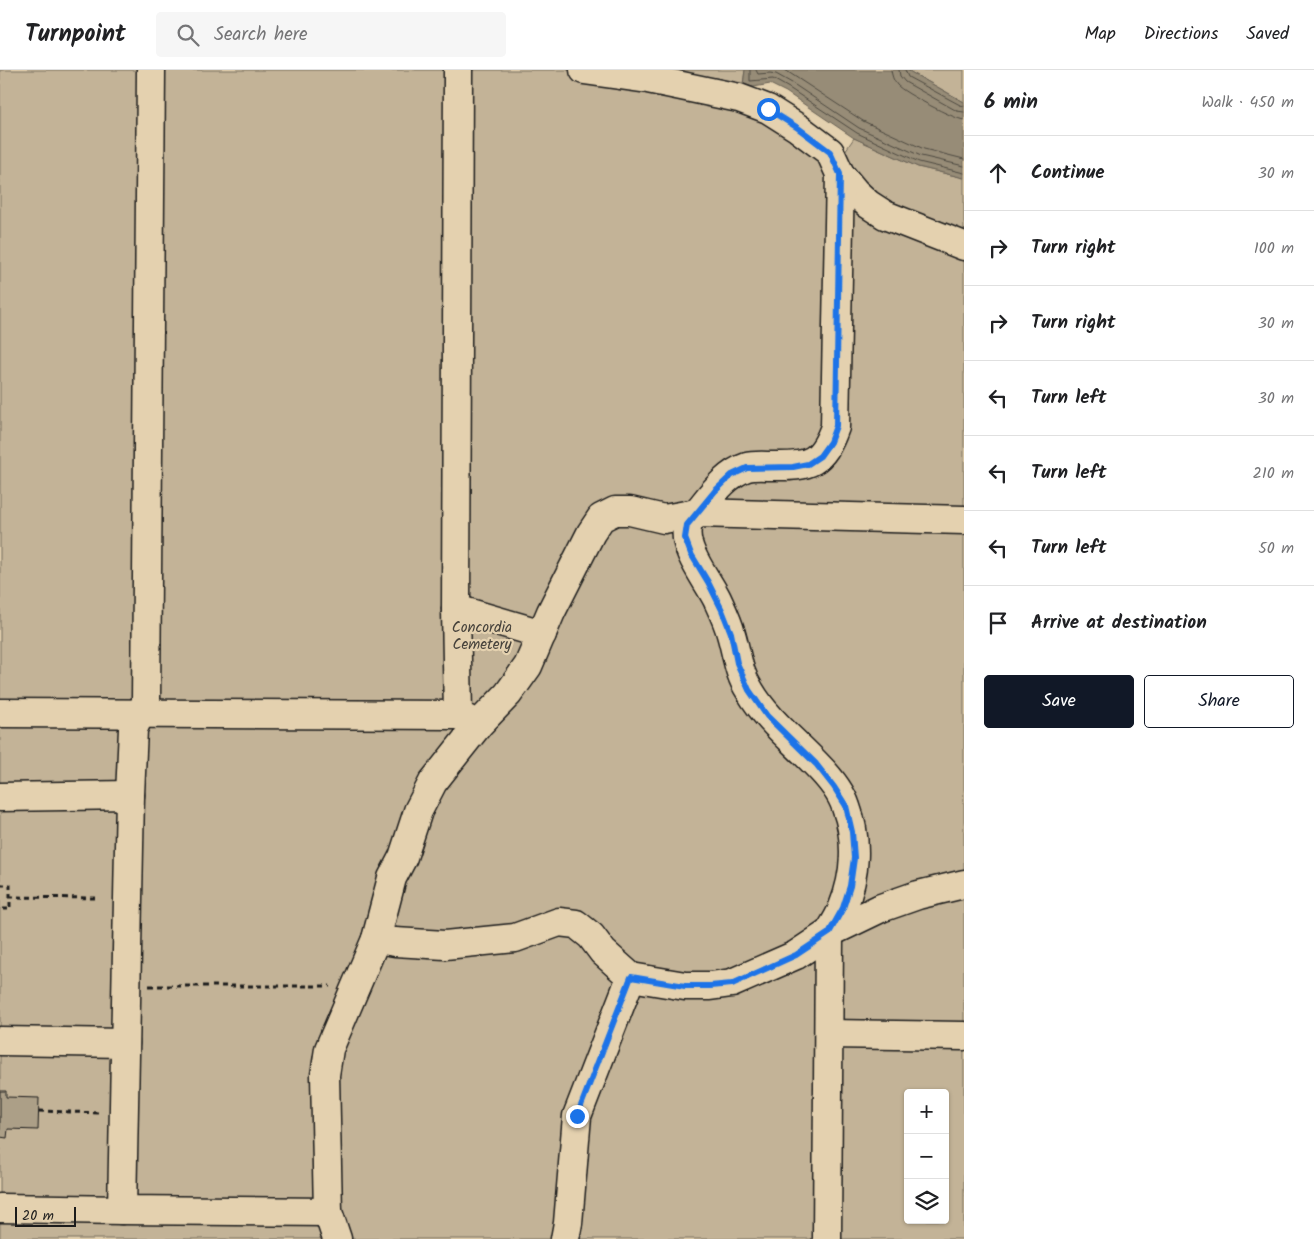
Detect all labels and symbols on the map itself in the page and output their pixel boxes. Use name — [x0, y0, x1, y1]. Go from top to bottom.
route start — [757, 98, 780, 121]
park label: Concordia Cemetery — [452, 616, 512, 657]
route end — [566, 1105, 589, 1128]
scale bar — [15, 1204, 76, 1227]

